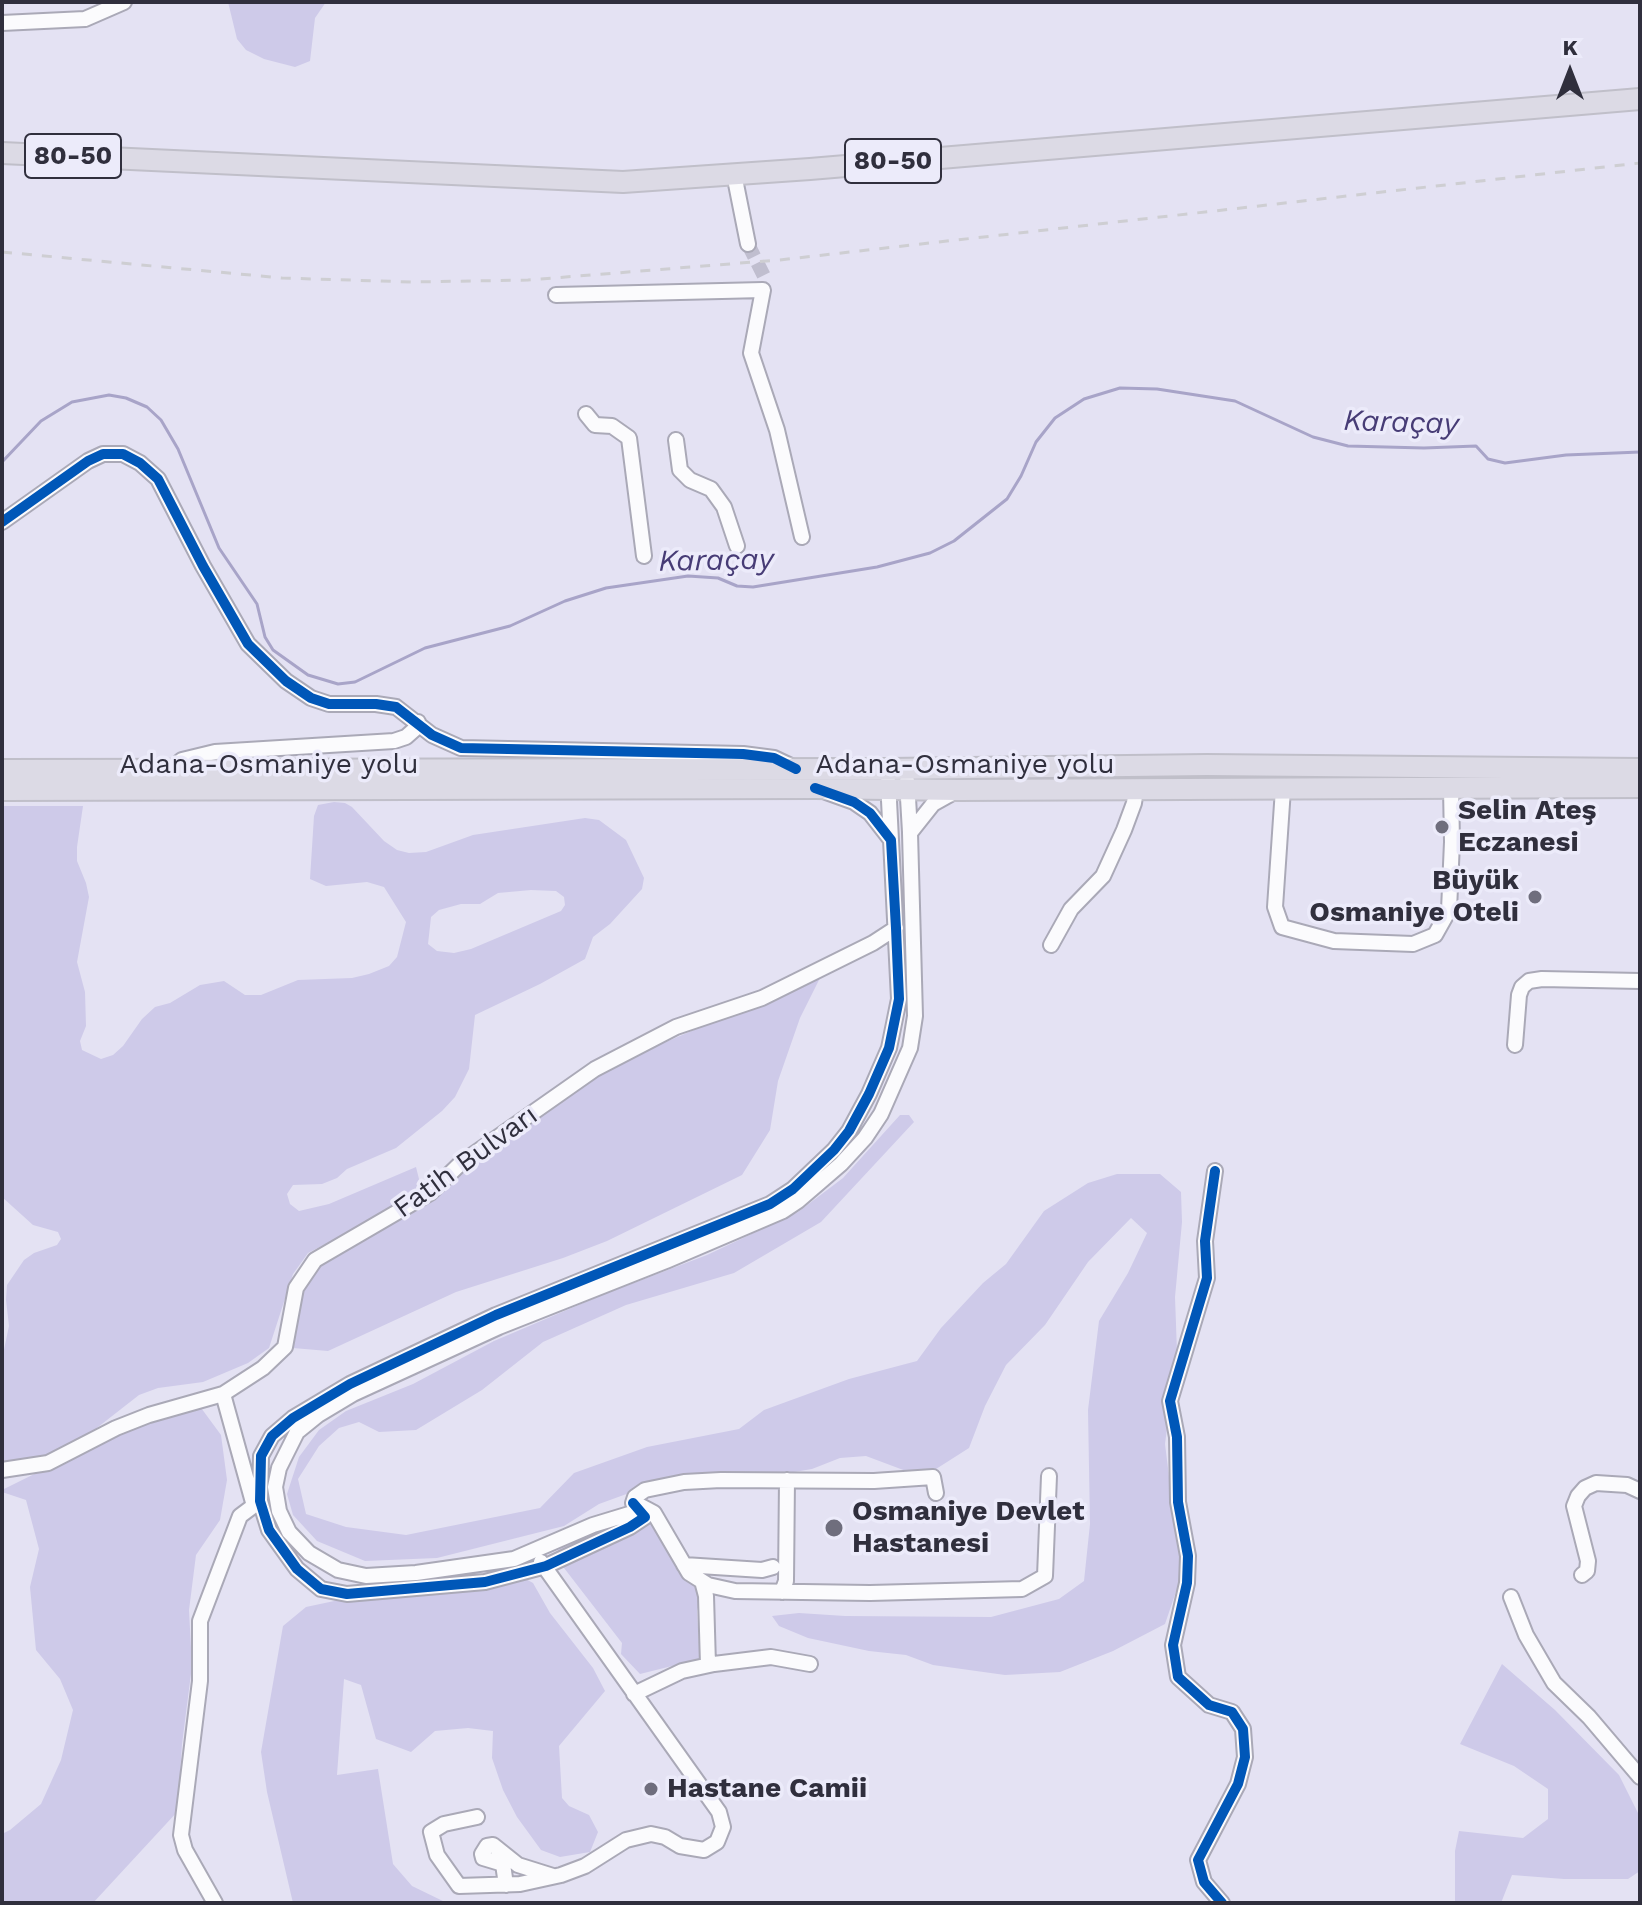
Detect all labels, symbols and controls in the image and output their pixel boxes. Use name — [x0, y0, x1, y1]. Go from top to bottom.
north arrow — [1530, 32, 1610, 112]
text: K — [1562, 35, 1578, 60]
road number: 80-50 — [25, 134, 121, 178]
road number: 80-50 — [845, 139, 941, 183]
water label: Karaçay — [1343, 403, 1459, 443]
water label: Karaçay — [658, 542, 774, 580]
street label: Adana-Osmaniye yolu — [120, 748, 418, 782]
street label: Adana-Osmaniye yolu — [816, 748, 1114, 782]
place label: Selin Ateş Eczanesi — [1458, 794, 1597, 860]
marker: Selin Ateş Eczanesi — [1433, 818, 1451, 836]
place label: Büyük Osmaniye Oteli — [1309, 864, 1519, 930]
marker: Büyük Osmaniye Oteli — [1526, 888, 1544, 906]
street label: Fatih Bulvarı — [388, 1099, 544, 1225]
place label: Osmaniye Devlet Hastanesi — [852, 1495, 1084, 1561]
marker: Osmaniye Devlet Hastanesi — [823, 1517, 845, 1539]
place label: Hastane Camii — [667, 1772, 867, 1806]
marker: Hastane Camii — [642, 1780, 660, 1798]

